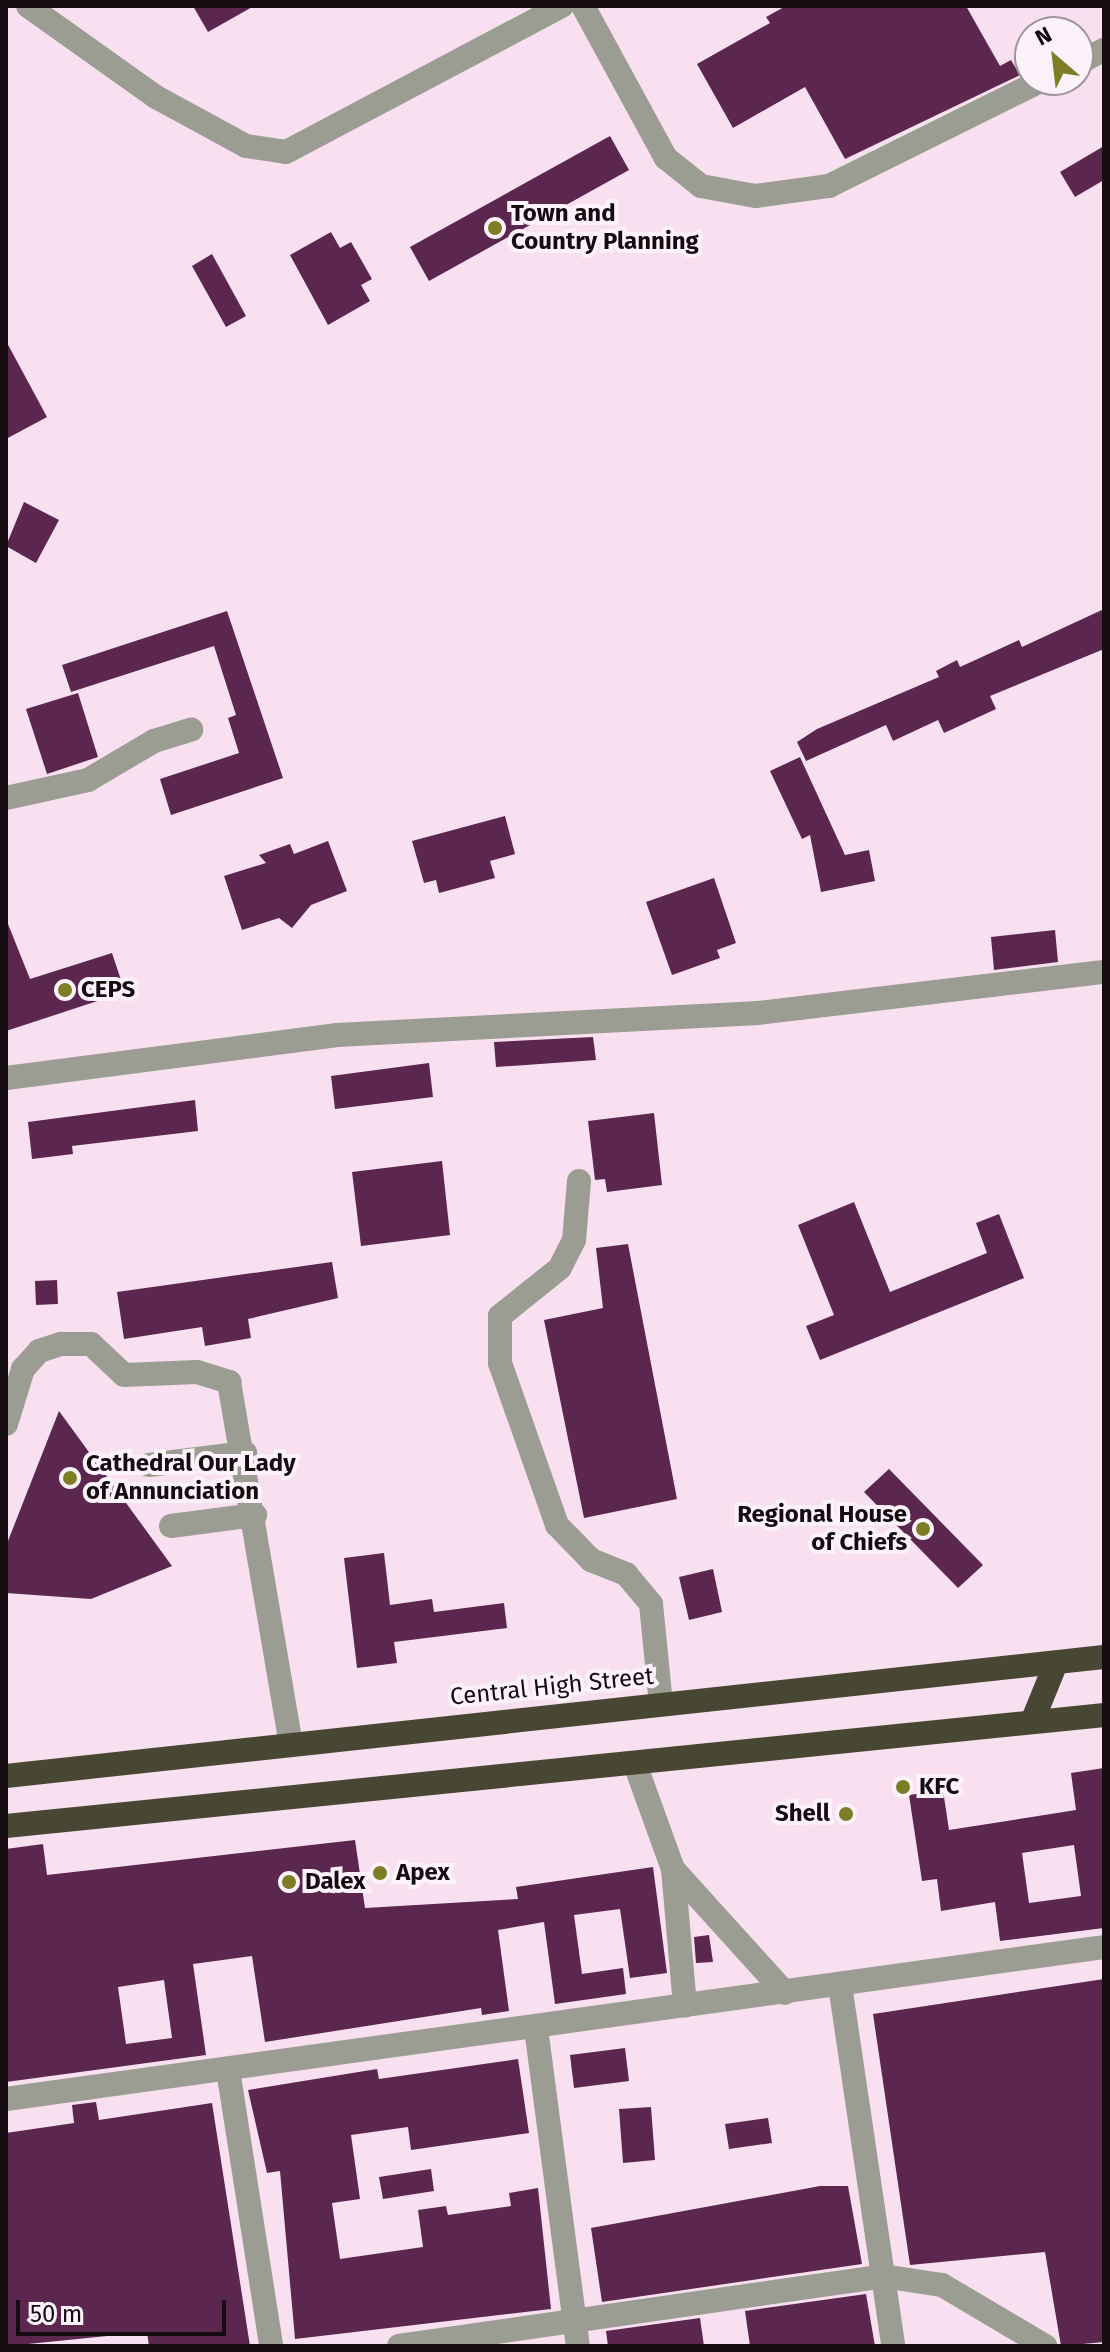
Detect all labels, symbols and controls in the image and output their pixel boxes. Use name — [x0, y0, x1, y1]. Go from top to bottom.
north arrow — [1014, 16, 1094, 96]
text: N — [1031, 21, 1056, 51]
place label: Town and Country Planning — [511, 200, 699, 256]
marker: Town and Country Planning — [486, 219, 504, 237]
place label: CEPS — [81, 976, 135, 1004]
marker: CEPS — [56, 981, 74, 999]
place label: Cathedral Our Lady of Annunciation — [86, 1450, 296, 1506]
marker: Cathedral Our Lady of Annunciation — [61, 1469, 79, 1487]
place label: Regional House of Chiefs — [737, 1501, 907, 1557]
marker: Regional House of Chiefs — [914, 1520, 932, 1538]
street label: Central High Street — [449, 1662, 655, 1712]
place label: KFC — [919, 1773, 959, 1801]
marker: KFC — [894, 1778, 912, 1796]
place label: Shell — [775, 1800, 830, 1828]
marker: Shell — [837, 1805, 855, 1823]
place label: Apex — [396, 1859, 450, 1887]
marker: Apex — [371, 1864, 389, 1882]
place label: Dalex — [305, 1868, 366, 1896]
marker: Dalex — [280, 1873, 298, 1891]
scale bar — [20, 2284, 230, 2334]
text: 50 m — [30, 2300, 82, 2328]

